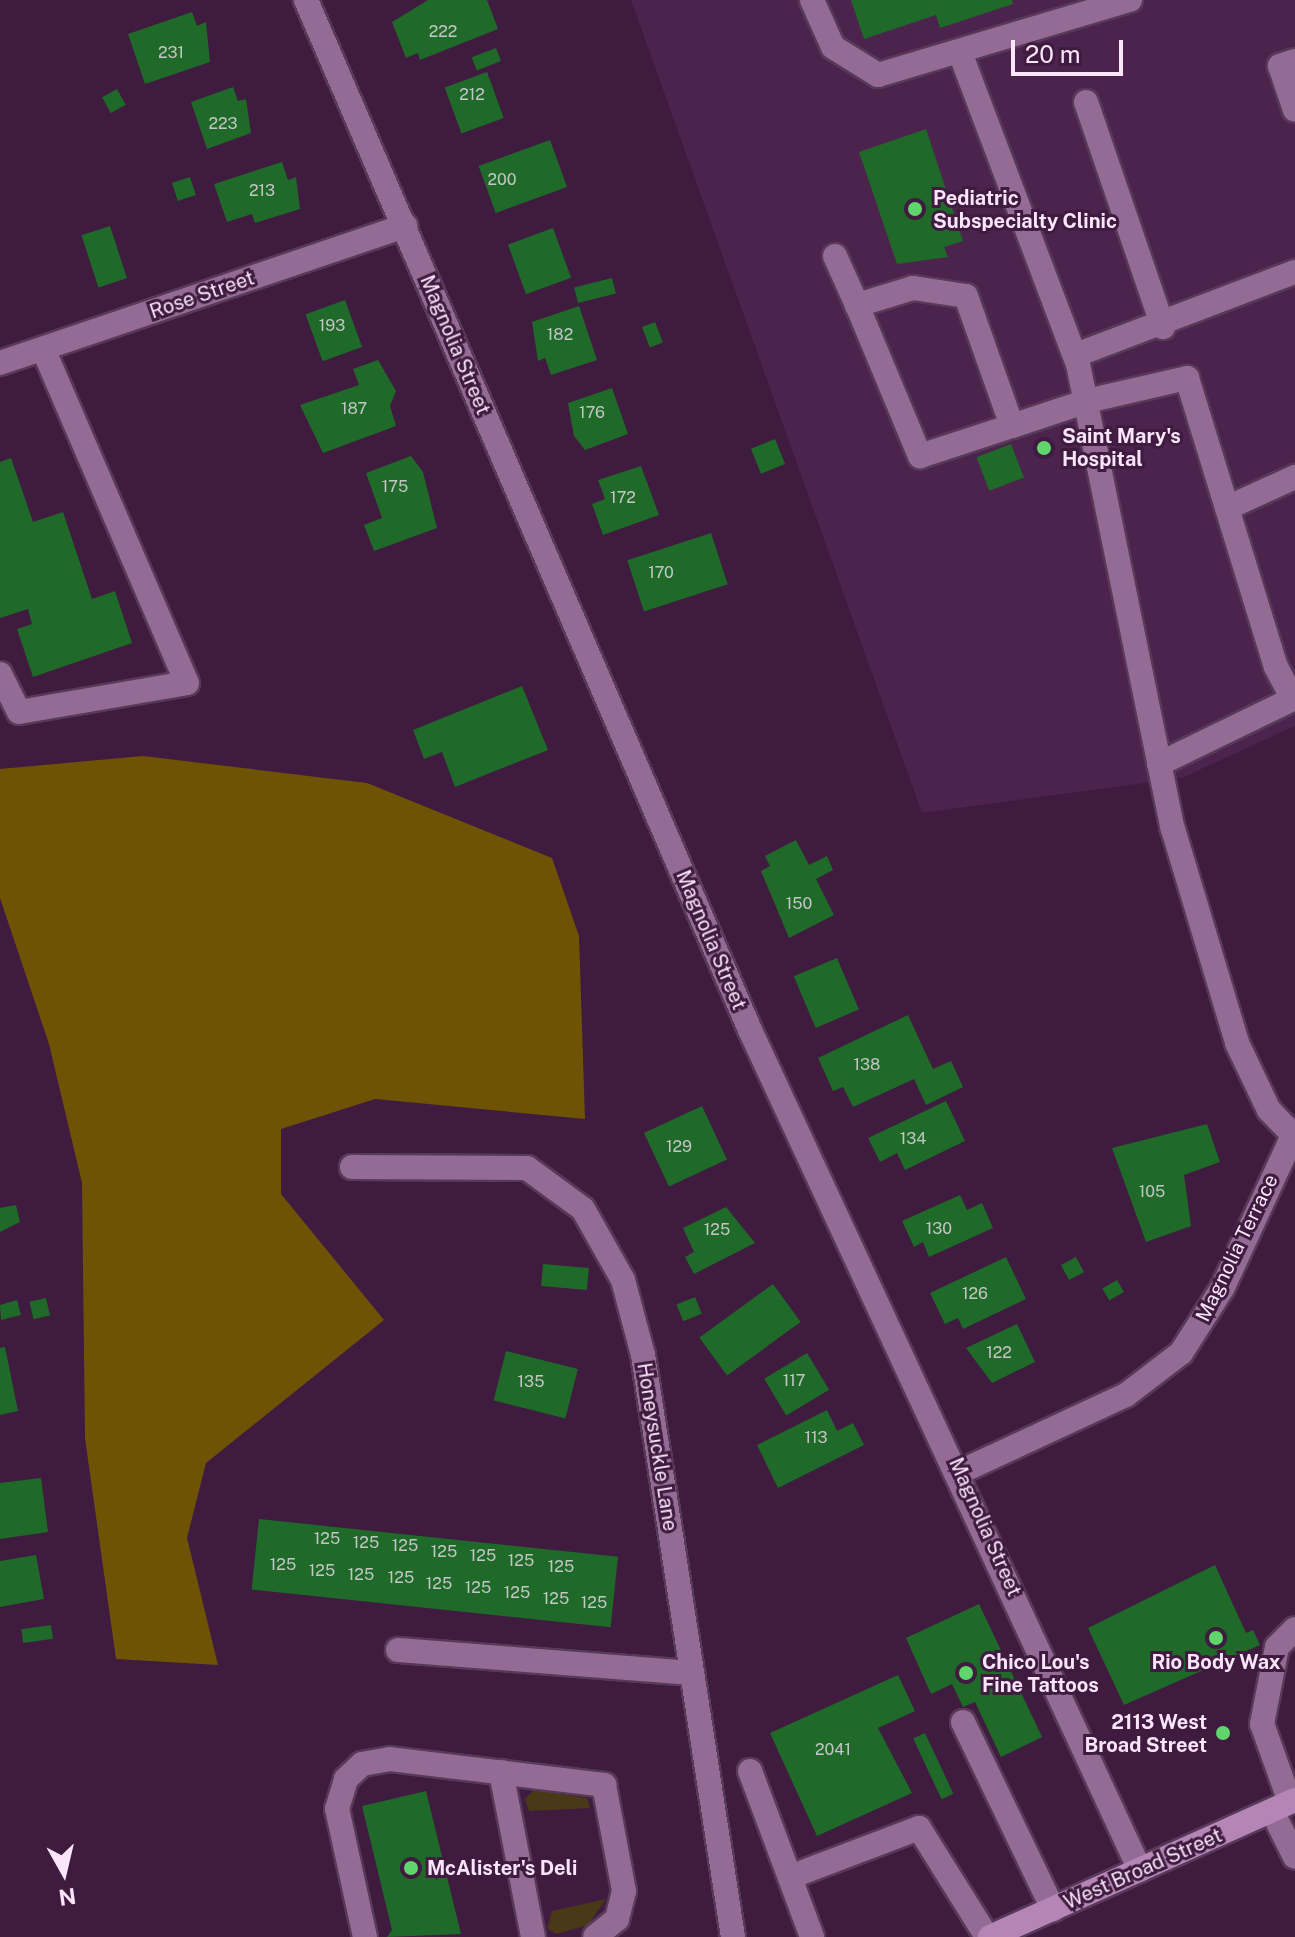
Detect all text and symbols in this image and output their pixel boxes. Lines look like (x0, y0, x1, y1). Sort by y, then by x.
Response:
house number: 222 (429, 22, 457, 42)
scale bar (1015, 24, 1127, 74)
text: 20 m (1025, 40, 1081, 68)
house number: 231 (158, 43, 184, 63)
house number: 212 (459, 85, 485, 105)
house number: 223 (208, 114, 238, 134)
house number: 200 (487, 170, 517, 190)
house number: 213 (249, 181, 275, 201)
place label: Pediatric Subspecialty Clinic (933, 186, 1117, 233)
marker: Pediatric Subspecialty Clinic (904, 198, 926, 220)
street label: Rose Street (146, 266, 258, 324)
street label: Magnolia Street (415, 272, 495, 418)
house number: 193 (319, 316, 345, 336)
house number: 182 (547, 325, 573, 345)
house number: 187 (341, 399, 367, 419)
house number: 176 (579, 403, 605, 423)
place label: Saint Mary's Hospital (1062, 424, 1181, 471)
marker: Saint Mary's Hospital (1033, 437, 1055, 459)
house number: 175 (382, 477, 408, 497)
house number: 172 (610, 488, 636, 508)
house number: 170 (648, 563, 674, 583)
street label: Magnolia Street (671, 867, 751, 1013)
house number: 150 (786, 894, 812, 914)
house number: 138 (854, 1055, 880, 1075)
house number: 134 (900, 1129, 926, 1149)
house number: 129 (666, 1137, 692, 1157)
street label: Magnolia Terrace (1191, 1170, 1283, 1326)
house number: 105 (1139, 1182, 1165, 1202)
house number: 130 (926, 1219, 952, 1239)
house number: 125 (704, 1220, 730, 1240)
house number: 126 (962, 1284, 988, 1304)
house number: 122 (986, 1343, 1012, 1363)
street label: Honeysuckle Lane (632, 1361, 682, 1533)
house number: 117 (783, 1371, 805, 1391)
house number: 135 (518, 1372, 544, 1392)
house number: 113 (804, 1428, 828, 1448)
street label: Magnolia Street (944, 1454, 1026, 1600)
house number: 125 (314, 1529, 340, 1549)
house number: 125 (353, 1533, 379, 1553)
house number: 125 (392, 1536, 418, 1556)
house number: 125 (431, 1542, 457, 1562)
house number: 125 (470, 1546, 496, 1566)
house number: 125 (508, 1551, 534, 1571)
house number: 125 (270, 1555, 296, 1575)
house number: 125 (548, 1557, 574, 1577)
house number: 125 (309, 1561, 335, 1581)
house number: 125 (348, 1565, 374, 1585)
house number: 125 (388, 1568, 414, 1588)
house number: 125 (426, 1574, 452, 1594)
house number: 125 (465, 1578, 491, 1598)
house number: 125 (504, 1583, 530, 1603)
house number: 125 (543, 1589, 569, 1609)
house number: 125 (581, 1593, 607, 1613)
marker: Rio Body Wax (1207, 1629, 1225, 1647)
place label: Chico Lou's Fine Tattoos (982, 1650, 1099, 1697)
place label: Rio Body Wax (1151, 1650, 1281, 1674)
marker: Chico Lou's Fine Tattoos (957, 1664, 975, 1682)
place label: 2113 West Broad Street (1084, 1710, 1207, 1757)
marker: 2113 West Broad Street (1214, 1724, 1232, 1742)
house number: 2041 (815, 1740, 851, 1760)
street label: West Broad Street (1060, 1823, 1226, 1915)
north arrow (24, 1833, 104, 1913)
place label: McAlister's Deli (427, 1856, 578, 1880)
marker: McAlister's Deli (402, 1859, 420, 1877)
text: N (57, 1883, 78, 1911)

